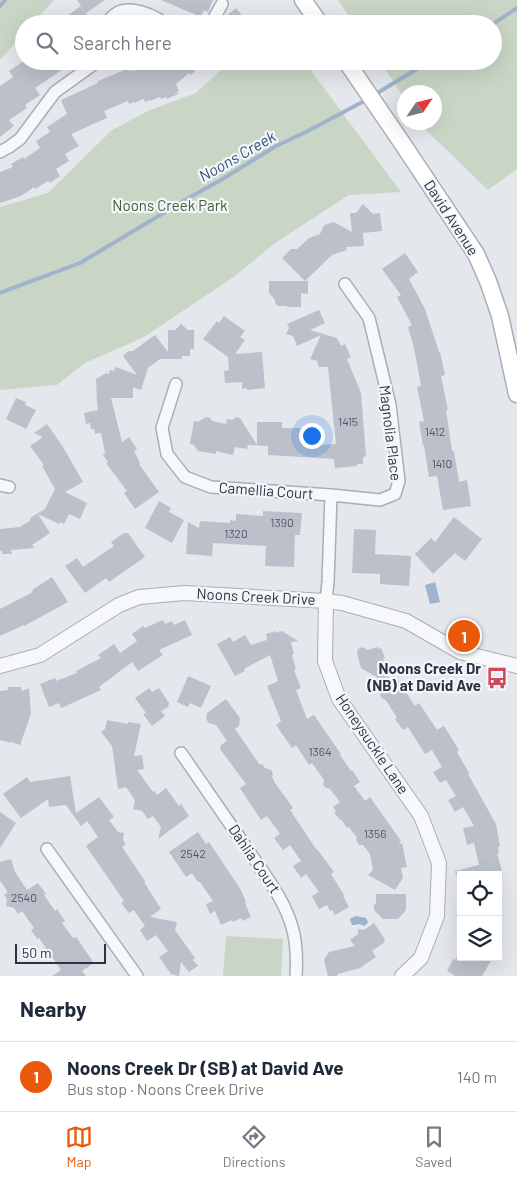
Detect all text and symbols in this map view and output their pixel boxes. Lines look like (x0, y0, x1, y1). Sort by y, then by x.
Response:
search box (15, 15, 502, 70)
icon: search (33, 29, 61, 57)
text: Search here (73, 31, 172, 54)
north arrow (397, 85, 442, 130)
water label: Noons Creek (195, 126, 279, 185)
street label: David Avenue (421, 176, 483, 259)
park label: Noons Creek Park (112, 196, 228, 214)
street label: Magnolia Place (376, 384, 406, 482)
house number: 1415 (338, 414, 358, 428)
your location (299, 423, 325, 449)
house number: 1412 (425, 424, 445, 438)
house number: 1410 (432, 456, 452, 470)
street label: Camellia Court (218, 478, 314, 502)
house number: 1390 (270, 515, 294, 529)
house number: 1320 (224, 526, 248, 540)
street label: Noons Creek Drive (196, 584, 316, 608)
pin: 1 (448, 617, 480, 655)
place label: Noons Creek Dr (NB) at David Ave (366, 659, 481, 694)
bus stop icon: Noons Creek Dr (NB) at David Ave (484, 665, 510, 691)
street label: Honeysuckle Lane (333, 690, 413, 797)
house number: 1364 (308, 744, 332, 758)
street label: Dahlia Court (225, 821, 284, 896)
house number: 1356 (364, 826, 386, 840)
house number: 2542 (180, 846, 206, 860)
map controls (457, 871, 502, 961)
button: locate (457, 871, 502, 916)
house number: 2540 (11, 890, 37, 904)
button: layers (457, 916, 502, 961)
scale bar (15, 941, 106, 964)
text: 50 m (22, 944, 51, 961)
text: Nearby (20, 996, 86, 1021)
text: Noons Creek Dr (SB) at David Ave (67, 1056, 344, 1079)
text: 1 (33, 1067, 39, 1086)
text: 140 m (457, 1067, 497, 1086)
text: Bus stop · Noons Creek Drive (67, 1079, 264, 1098)
tab: Map (65, 1123, 93, 1170)
tab: Directions (223, 1123, 285, 1170)
tab: Saved (415, 1123, 452, 1170)

